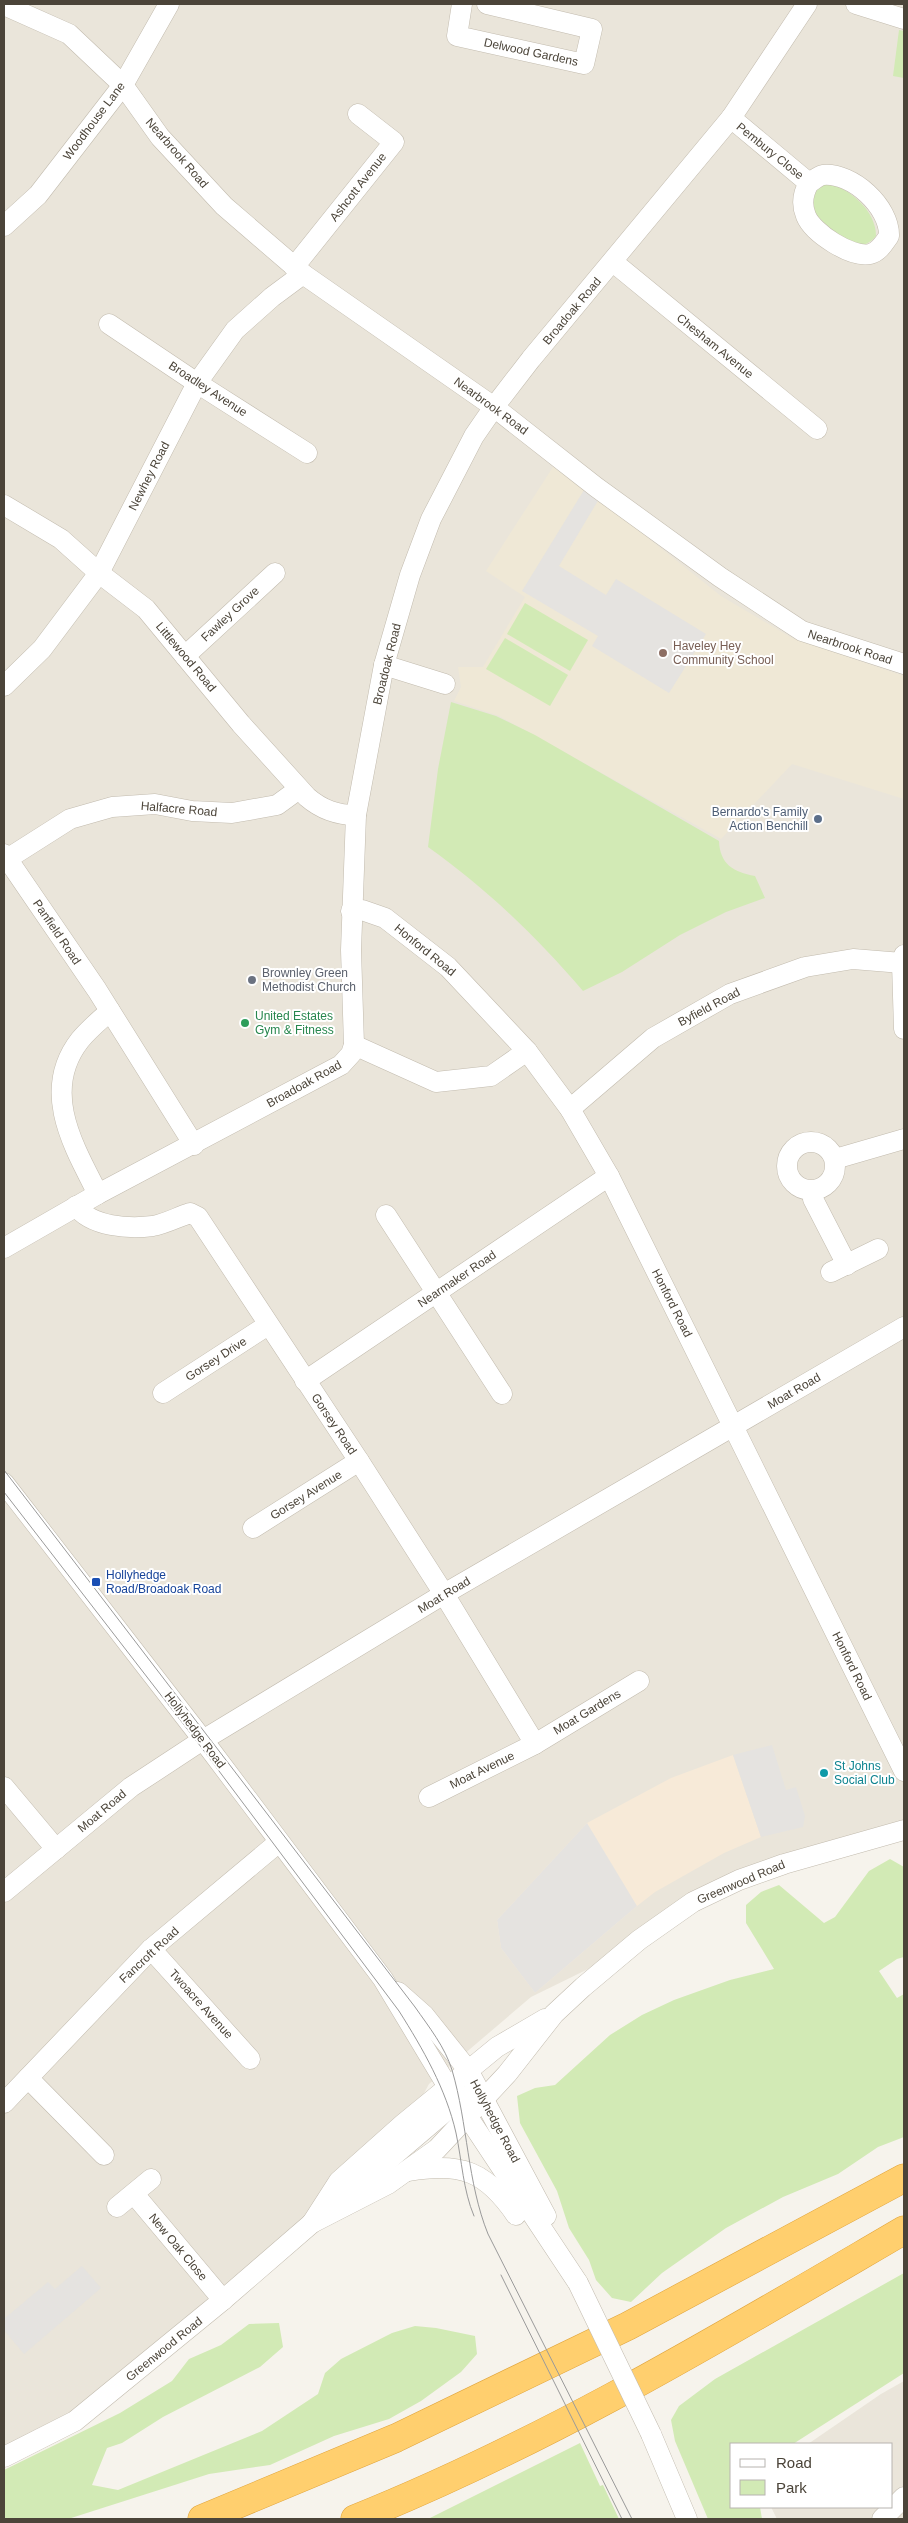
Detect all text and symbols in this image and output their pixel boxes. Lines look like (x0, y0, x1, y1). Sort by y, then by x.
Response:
street label: Delwood Gardens (483, 35, 579, 69)
street label: Woodhouse Lane (60, 79, 128, 163)
street label: Nearbrook Road (143, 115, 211, 191)
street label: Pembury Close (734, 120, 807, 182)
street label: Ashcott Avenue (327, 150, 389, 224)
street label: Broadoak Road (540, 275, 604, 347)
street label: Chesham Avenue (674, 311, 756, 381)
street label: Broadley Avenue (166, 358, 250, 420)
street label: Nearbrook Road (451, 374, 531, 438)
street label: Newhey Road (126, 439, 172, 513)
street label: Fawley Grove (198, 583, 262, 644)
street label: Littlewood Road (153, 620, 219, 694)
street label: Broadoak Road (370, 622, 404, 706)
street label: Nearbrook Road (806, 627, 894, 667)
place label: Haveley Hey Community School (673, 639, 774, 667)
marker: Haveley Hey Community School (657, 647, 669, 659)
street label: Halfacre Road (140, 799, 218, 819)
place label: Bernardo's Family Action Benchill (712, 805, 808, 833)
marker: Bernardo's Family Action Benchill (812, 813, 824, 825)
street label: Panfield Road (30, 897, 84, 967)
street label: Honford Road (392, 921, 458, 979)
place label: Brownley Green Methodist Church (262, 966, 356, 994)
marker: Brownley Green Methodist Church (246, 974, 258, 986)
street label: Byfield Road (676, 985, 742, 1029)
place label: United Estates Gym & Fitness (255, 1009, 334, 1037)
marker: United Estates Gym & Fitness (239, 1017, 251, 1029)
street label: Broadoak Road (264, 1058, 344, 1110)
street label: Nearmaker Road (415, 1248, 499, 1310)
street label: Honford Road (649, 1267, 695, 1339)
street label: Gorsey Drive (183, 1334, 249, 1384)
street label: Moat Road (765, 1370, 823, 1412)
street label: Gorsey Road (308, 1391, 360, 1457)
street label: Gorsey Avenue (268, 1467, 345, 1523)
place label: Hollyhedge Road/Broadoak Road (106, 1568, 221, 1596)
street label: Moat Road (415, 1574, 473, 1616)
marker: Hollyhedge Road/Broadoak Road (90, 1576, 102, 1588)
street label: Honford Road (829, 1629, 875, 1703)
street label: Moat Gardens (551, 1686, 623, 1738)
street label: Hollyhedge Road (162, 1689, 228, 1771)
street label: Moat Avenue (448, 1748, 517, 1792)
place label: St Johns Social Club (834, 1759, 895, 1787)
marker: St Johns Social Club (818, 1767, 830, 1779)
street label: Moat Road (75, 1787, 129, 1835)
street label: Greenwood Road (695, 1857, 787, 1907)
street label: Fancroft Road (116, 1924, 182, 1986)
street label: Twoacre Avenue (166, 1966, 236, 2042)
street label: Hollyhedge Road (467, 2077, 523, 2165)
street label: New Oak Close (146, 2211, 210, 2284)
street label: Greenwood Road (123, 2314, 205, 2384)
legend (730, 2443, 893, 2508)
text: Road (776, 2454, 812, 2471)
text: Park (776, 2479, 807, 2496)

